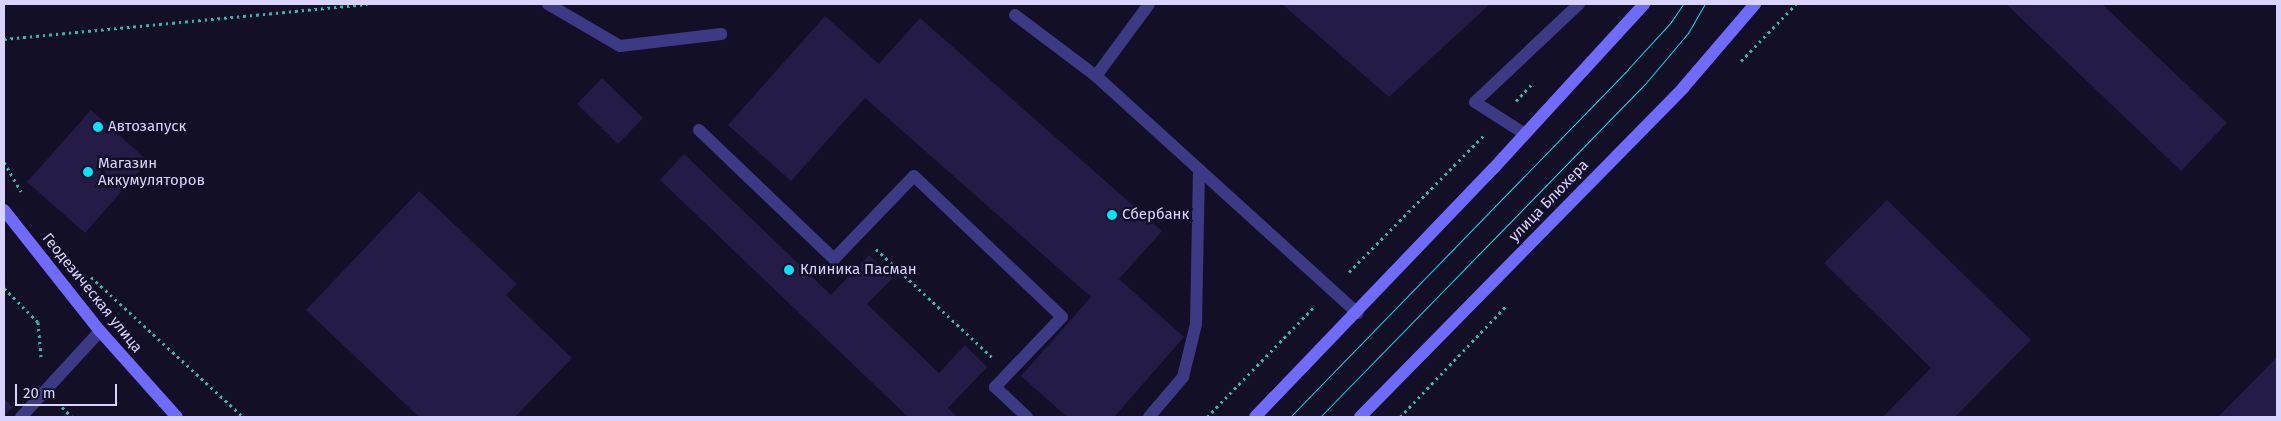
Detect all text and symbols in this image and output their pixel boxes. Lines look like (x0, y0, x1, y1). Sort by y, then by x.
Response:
place label: Автозапуск (108, 118, 186, 136)
marker: Автозапуск (92, 121, 104, 133)
place label: Магазин Аккумуляторов (98, 154, 205, 189)
street label: улица Блюхера (1505, 156, 1593, 246)
marker: Магазин Аккумуляторов (82, 166, 94, 178)
place label: Сбербанк (1122, 206, 1189, 224)
marker: Сбербанк (1106, 209, 1118, 221)
street label: Геодезическая улица (38, 229, 146, 357)
place label: Клиника Пасман (800, 261, 917, 279)
marker: Клиника Пасман (782, 263, 796, 277)
scale bar (18, 374, 120, 406)
text: 20 m (23, 384, 56, 402)

